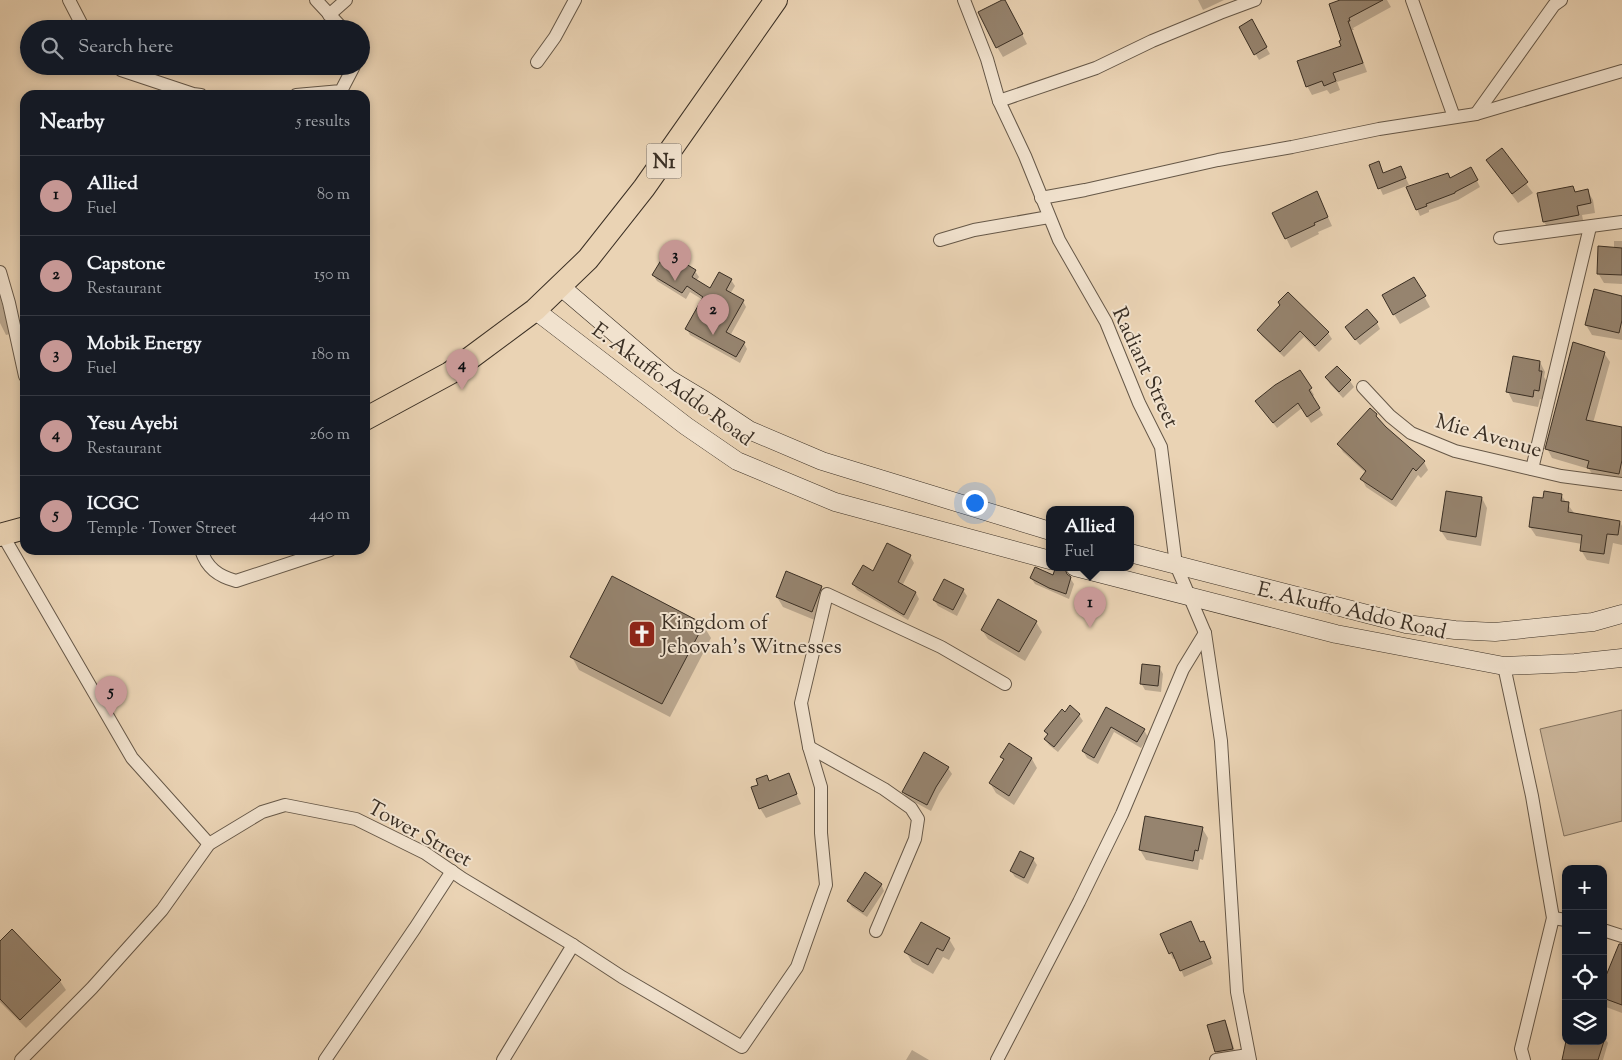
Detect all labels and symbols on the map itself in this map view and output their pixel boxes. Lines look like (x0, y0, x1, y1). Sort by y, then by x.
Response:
road number: N1 (646, 144, 682, 178)
pin: 3 (659, 240, 691, 281)
pin: 2 (697, 294, 729, 335)
street label: Radiant Street (1103, 303, 1185, 433)
street label: E. Akuffo Addo Road (585, 317, 759, 455)
pin: 4 (446, 349, 478, 390)
street label: Mie Avenue (1432, 407, 1545, 466)
your location (962, 490, 988, 516)
street label: E. Akuffo Addo Road (1254, 576, 1449, 648)
pin: 1 (1074, 587, 1106, 628)
place label: Kingdom of Jehovah's Witnesses (660, 609, 842, 663)
church icon: Kingdom of Jehovah's Witnesses (627, 619, 657, 649)
pin: 5 (95, 676, 127, 717)
street label: Tower Street (361, 794, 477, 876)

